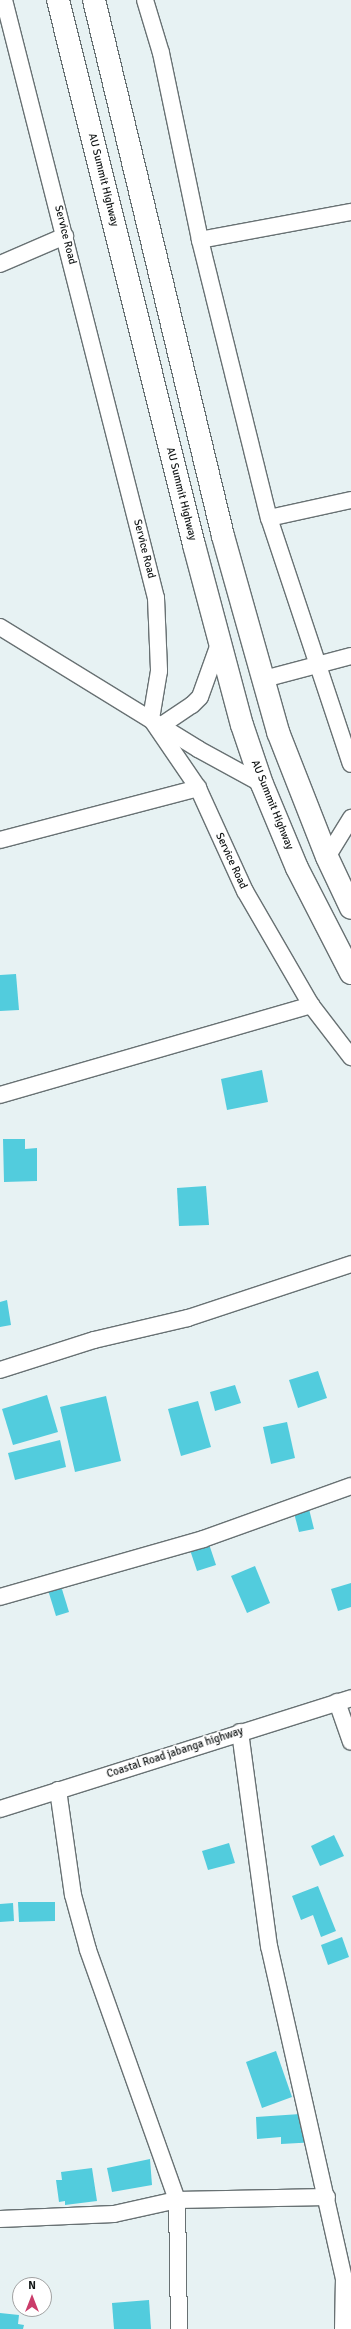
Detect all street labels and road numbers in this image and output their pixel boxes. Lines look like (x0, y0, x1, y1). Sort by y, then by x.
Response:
street label: AU Summit Highway (85, 132, 121, 228)
street label: Service Road (51, 204, 79, 266)
street label: AU Summit Highway (163, 446, 199, 542)
street label: Service Road (130, 518, 158, 580)
street label: AU Summit Highway (248, 758, 296, 852)
street label: Service Road (212, 831, 250, 891)
street label: Coastal Road jabanga highway (105, 1725, 245, 1781)

